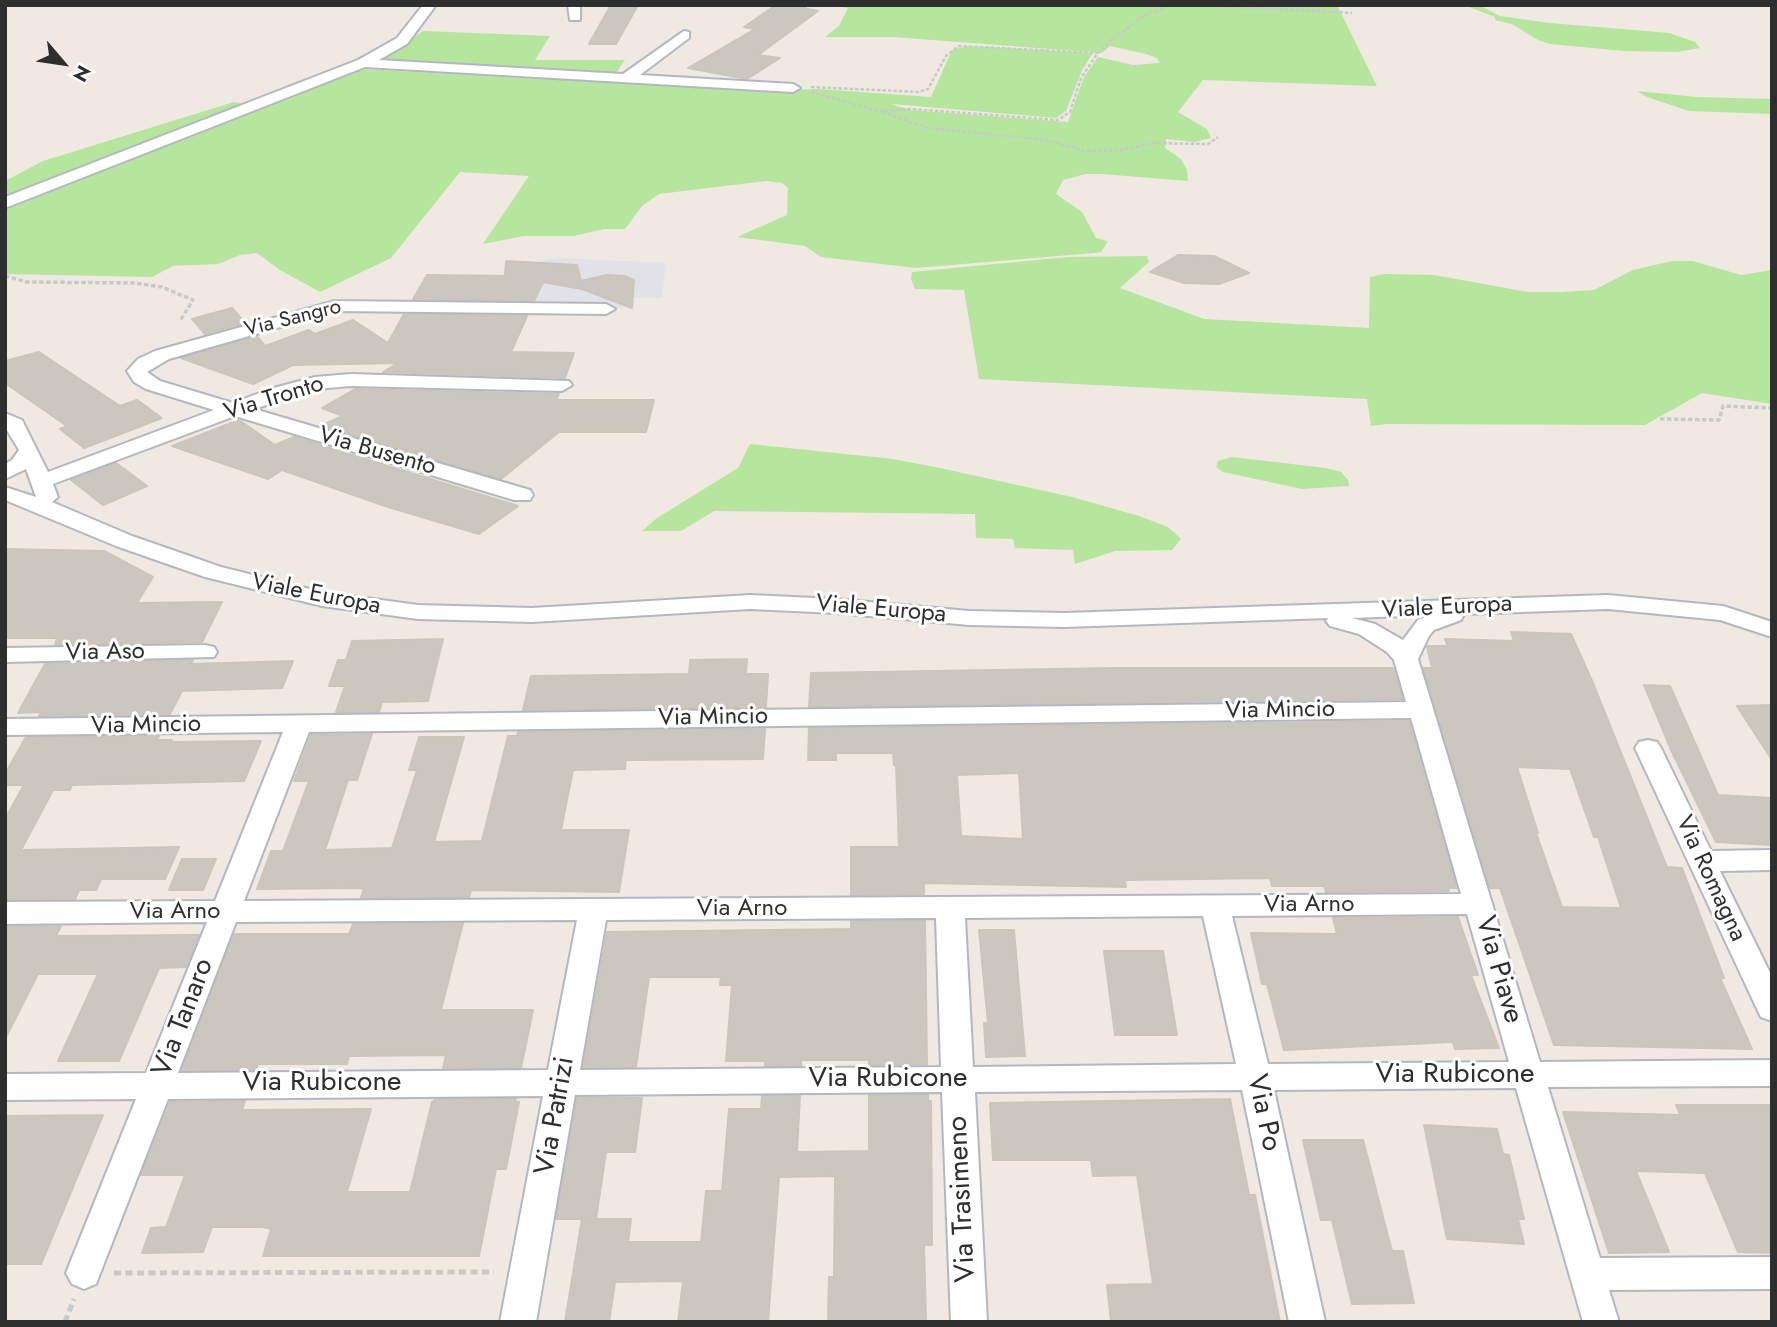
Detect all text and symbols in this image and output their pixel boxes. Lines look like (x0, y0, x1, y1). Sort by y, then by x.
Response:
north arrow (28, 28, 98, 98)
text: N (66, 60, 97, 87)
street label: Via Sangro (242, 295, 344, 343)
street label: Via Tronto (221, 370, 327, 428)
street label: Via Busento (315, 422, 439, 482)
street label: Viale Europa (249, 568, 383, 622)
street label: Viale Europa (815, 590, 947, 630)
street label: Viale Europa (1381, 590, 1513, 626)
street label: Via Aso (65, 638, 145, 668)
street label: Via Mincio (1225, 696, 1335, 726)
street label: Via Mincio (658, 703, 768, 733)
street label: Via Mincio (91, 711, 201, 741)
street label: Via Romagna (1668, 812, 1752, 946)
street label: Via Arno (1264, 891, 1354, 919)
street label: Via Arno (697, 895, 787, 923)
street label: Via Arno (130, 898, 220, 926)
street label: Via Piave (1467, 913, 1529, 1027)
street label: Via Tanaro (146, 954, 222, 1082)
street label: Via Patrizi (529, 1054, 583, 1178)
street label: Via Rubicone (1375, 1058, 1535, 1092)
street label: Via Rubicone (808, 1062, 968, 1096)
street label: Via Rubicone (242, 1066, 402, 1100)
street label: Via Po (1239, 1072, 1287, 1154)
street label: Via Trasimeno (942, 1115, 984, 1283)

